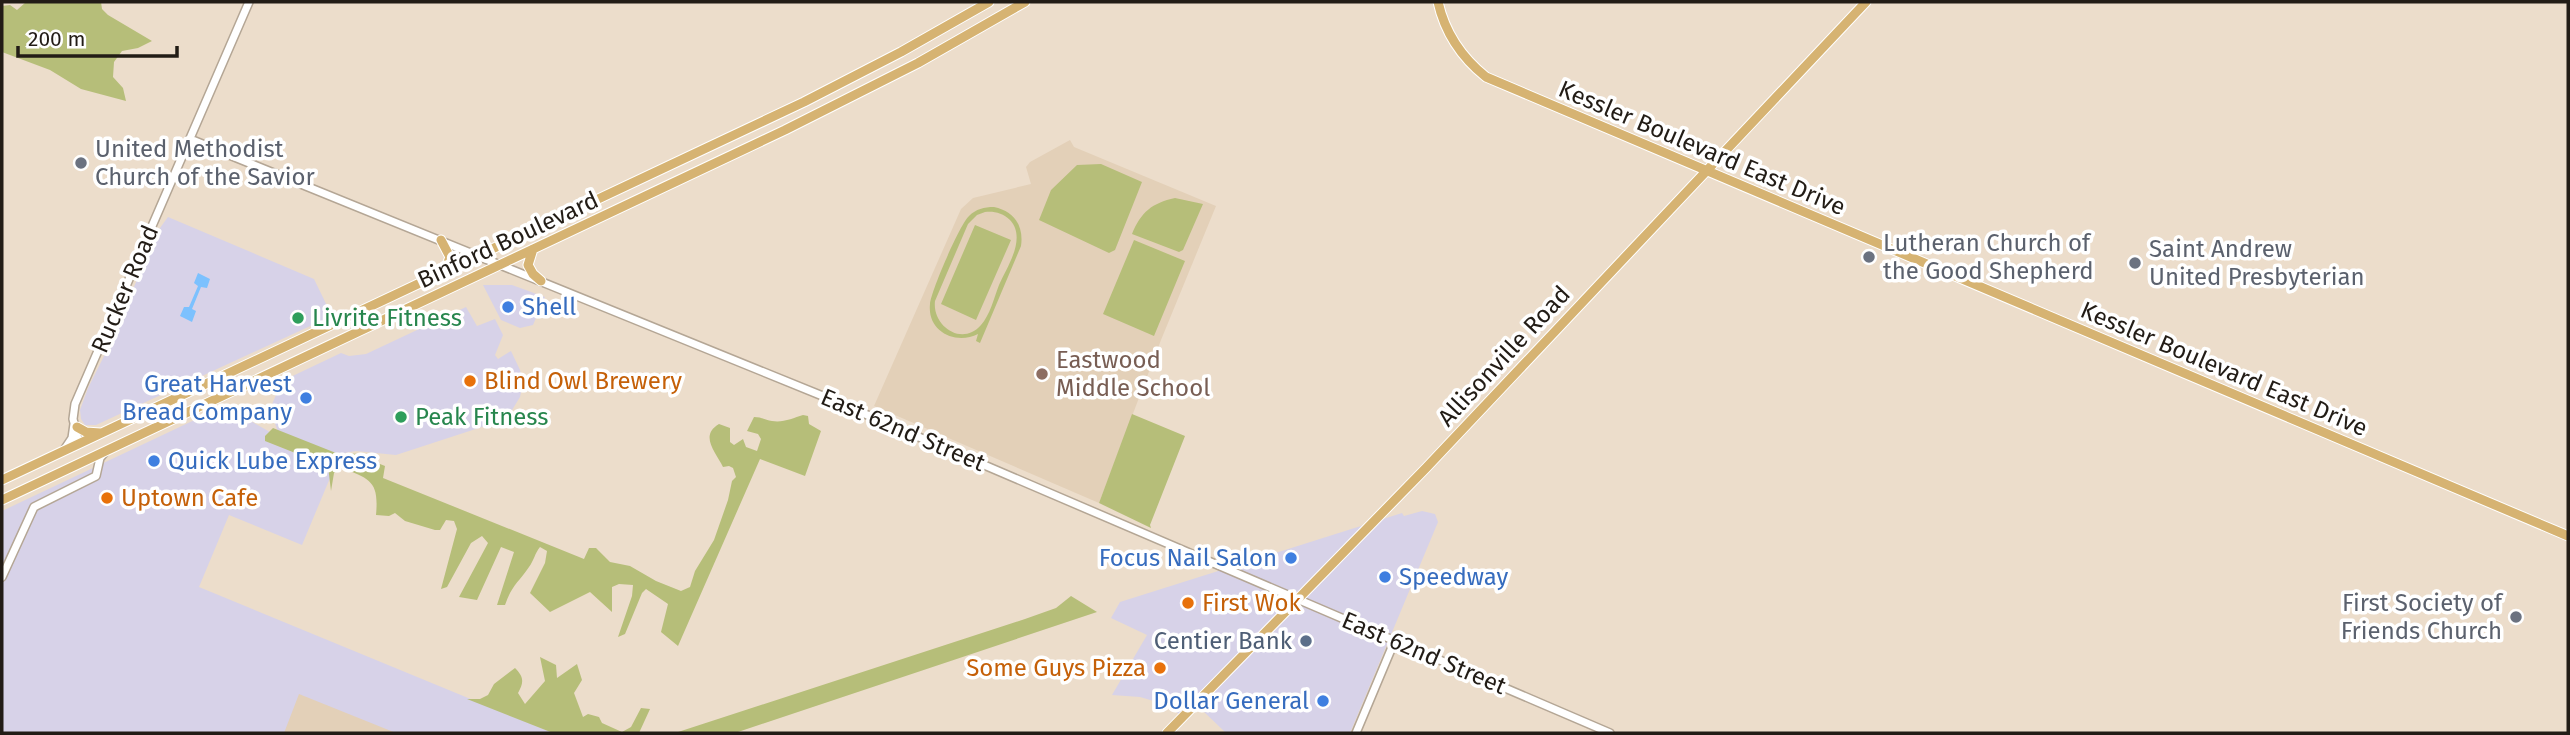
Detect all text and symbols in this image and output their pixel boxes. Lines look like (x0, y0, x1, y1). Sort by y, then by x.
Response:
scale bar (18, 14, 177, 58)
text: 200 m (28, 26, 85, 52)
street label: Kessler Boulevard East Drive (1554, 75, 1850, 221)
place label: United Methodist Church of the Savior (95, 135, 316, 191)
marker: United Methodist Church of the Savior (73, 155, 89, 171)
street label: Binford Boulevard (413, 186, 603, 294)
street label: Rucker Road (86, 221, 164, 357)
place label: Lutheran Church of the Good Shepherd (1883, 229, 2094, 285)
place label: Saint Andrew United Presbyterian (2149, 235, 2365, 291)
marker: Lutheran Church of the Good Shepherd (1861, 249, 1877, 265)
marker: Saint Andrew United Presbyterian (2127, 255, 2143, 271)
street label: Allisonville Road (1432, 280, 1576, 432)
place label: Shell (522, 293, 576, 321)
street label: Kessler Boulevard East Drive (2076, 296, 2372, 442)
marker: Shell (500, 299, 516, 315)
place label: Livrite Fitness (312, 304, 462, 332)
marker: Livrite Fitness (290, 310, 306, 326)
place label: Eastwood Middle School (1056, 346, 1210, 402)
marker: Eastwood Middle School (1034, 366, 1050, 382)
place label: Blind Owl Brewery (484, 367, 682, 395)
place label: Great Harvest Bread Company (122, 370, 292, 426)
marker: Blind Owl Brewery (462, 373, 478, 389)
street label: East 62nd Street (817, 383, 990, 477)
marker: Great Harvest Bread Company (298, 390, 314, 406)
place label: Peak Fitness (415, 403, 548, 431)
marker: Peak Fitness (393, 409, 409, 425)
place label: Quick Lube Express (168, 447, 377, 475)
marker: Quick Lube Express (146, 453, 162, 469)
place label: Uptown Cafe (121, 484, 258, 512)
marker: Uptown Cafe (99, 490, 115, 506)
place label: Focus Nail Salon (1099, 544, 1277, 572)
marker: Focus Nail Salon (1283, 550, 1299, 566)
place label: Speedway (1399, 563, 1508, 591)
marker: Speedway (1377, 569, 1393, 585)
place label: First Wok (1202, 589, 1301, 617)
place label: First Society of Friends Church (2341, 589, 2504, 645)
marker: First Wok (1180, 595, 1196, 611)
street label: East 62nd Street (1338, 606, 1511, 700)
marker: First Society of Friends Church (2508, 609, 2524, 625)
place label: Centier Bank (1154, 627, 1293, 655)
marker: Centier Bank (1298, 633, 1314, 649)
place label: Some Guys Pizza (966, 654, 1146, 682)
marker: Some Guys Pizza (1152, 660, 1168, 676)
place label: Dollar General (1153, 687, 1309, 715)
marker: Dollar General (1315, 693, 1331, 709)

